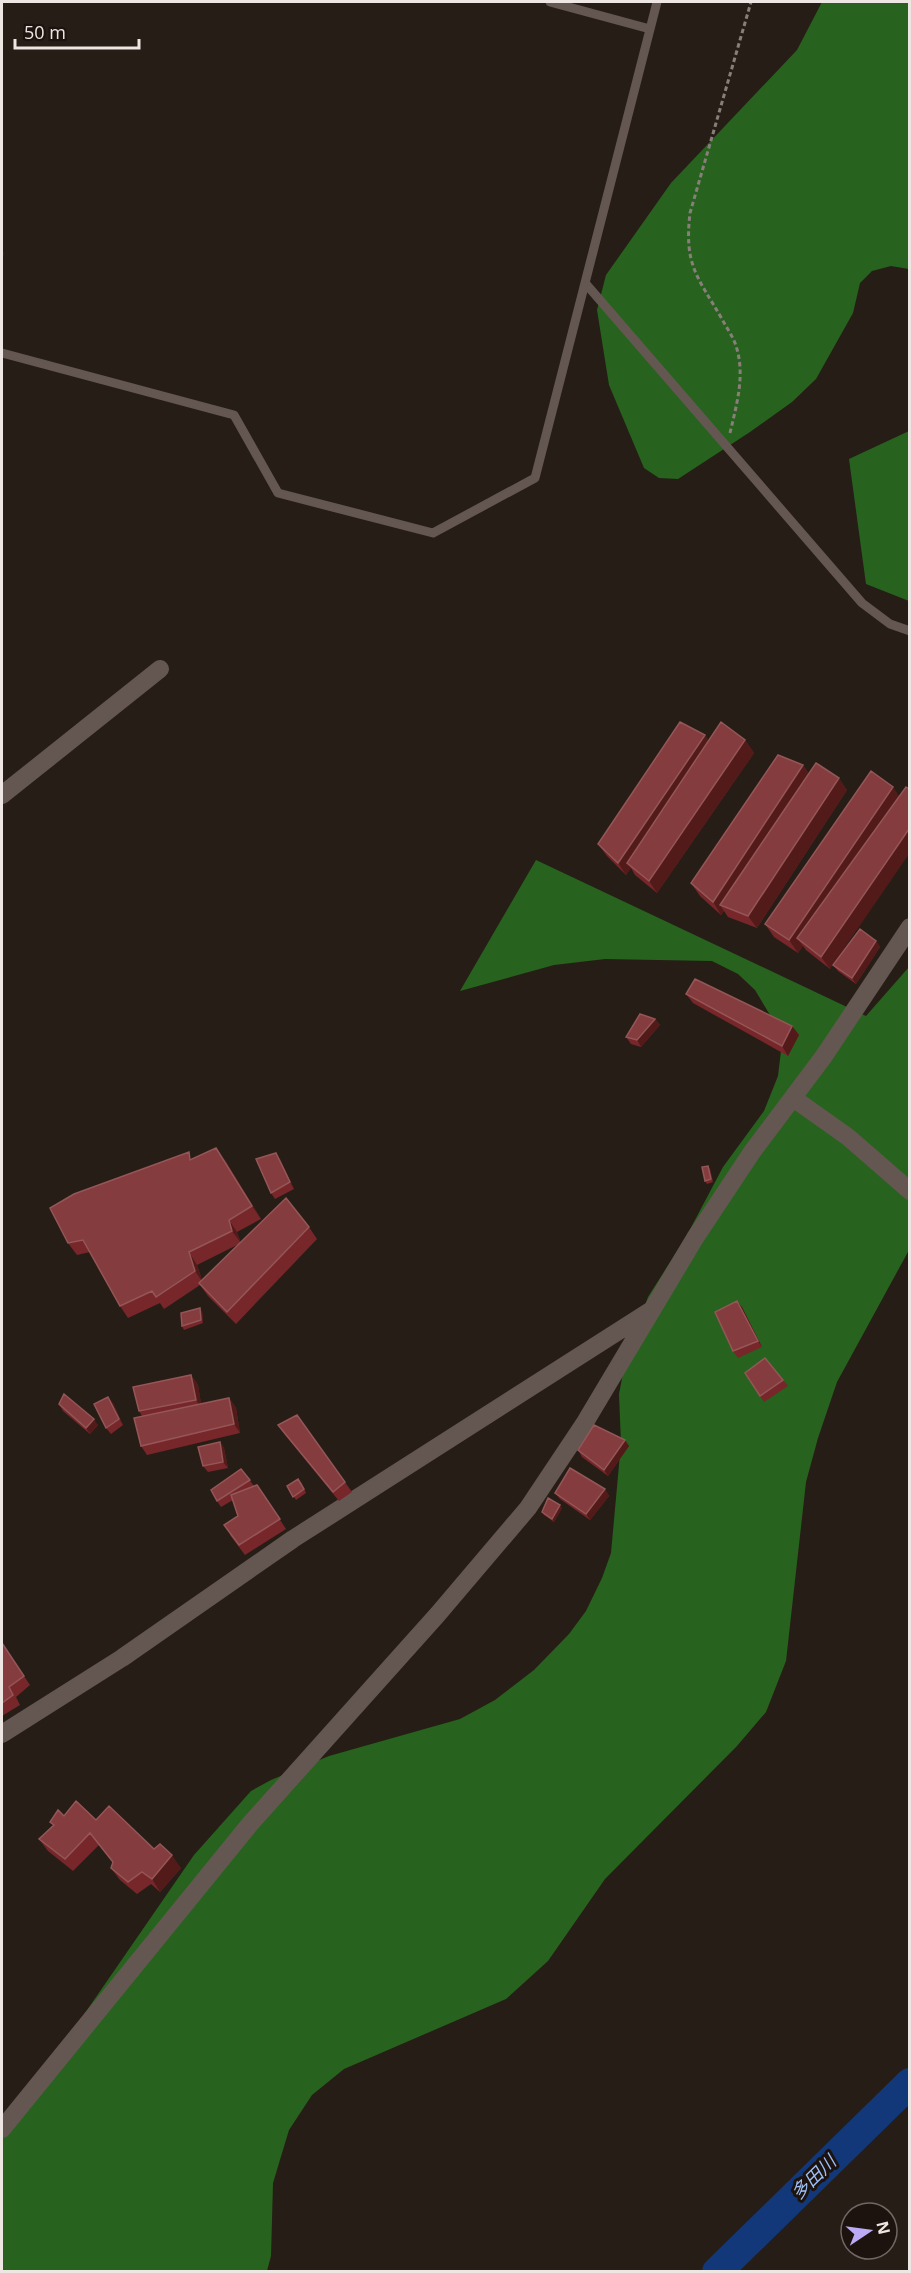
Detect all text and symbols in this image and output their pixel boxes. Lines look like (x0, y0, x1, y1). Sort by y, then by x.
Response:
scale bar (15, 12, 140, 50)
text: 50 m (24, 20, 66, 44)
water label: 多田川 (785, 2148, 842, 2204)
north arrow (839, 2201, 899, 2261)
text: N (871, 2219, 896, 2236)

